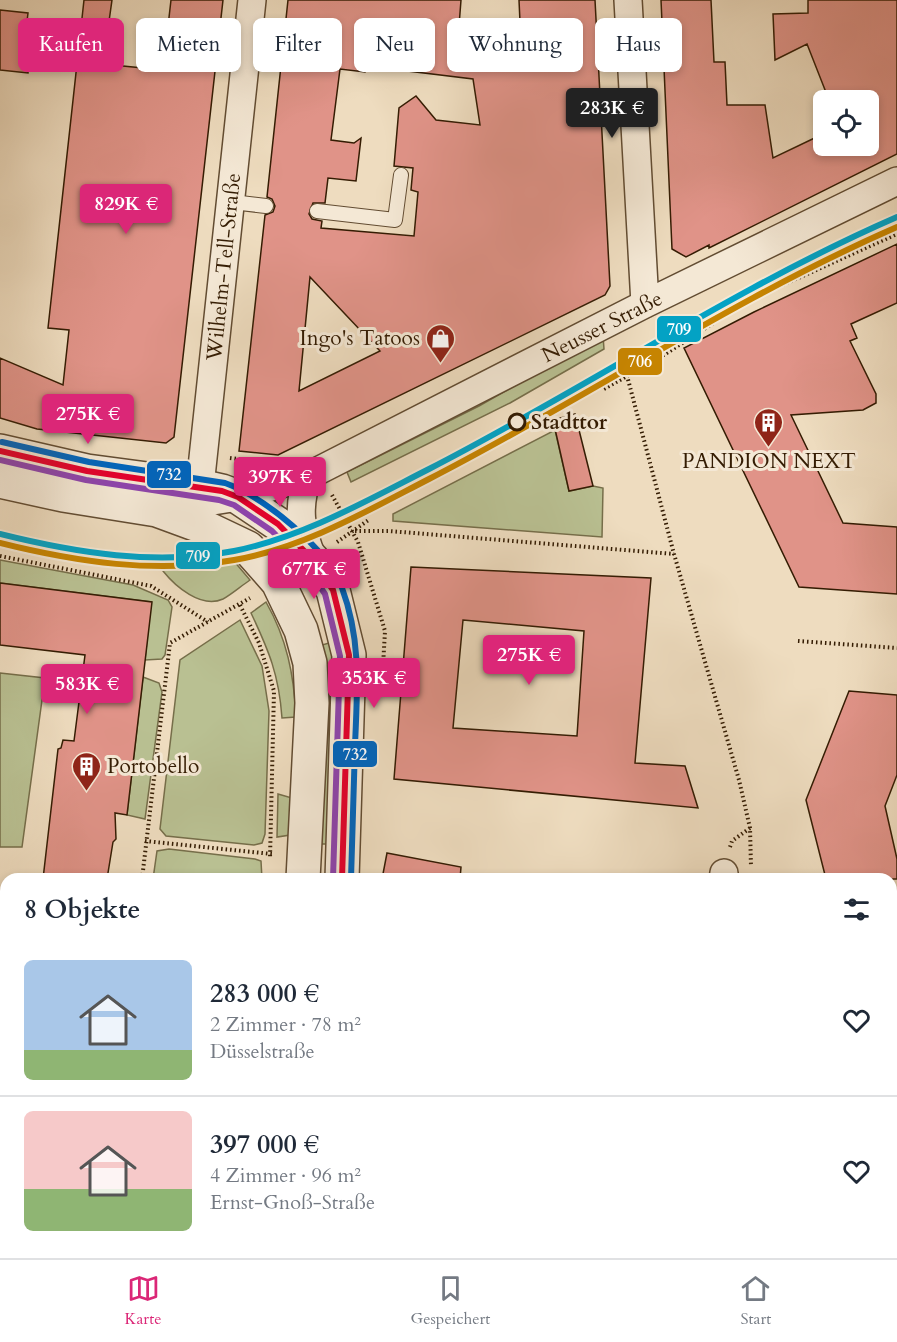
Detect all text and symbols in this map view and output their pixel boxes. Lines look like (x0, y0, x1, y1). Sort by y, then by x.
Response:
chip: Kaufen (18, 18, 124, 72)
chip: Mieten (136, 18, 241, 72)
chip: Filter (253, 18, 342, 72)
chip: Neu (354, 18, 435, 72)
chip: Wohnung (447, 18, 583, 72)
chip: Haus (595, 18, 682, 72)
pin: 283K € (563, 88, 661, 139)
map controls (813, 90, 879, 156)
button: locate (813, 90, 879, 156)
text: 283K € (580, 94, 644, 121)
street label: Wilhelm-Tell-Straße (200, 172, 248, 363)
pin: 829K € (77, 184, 175, 235)
text: 829K € (94, 190, 158, 217)
street label: Neusser Straße (537, 284, 667, 370)
line badge: 709 (656, 315, 702, 343)
text: 709 (667, 319, 691, 341)
shop icon: Ingo's Tatoos (425, 322, 457, 364)
place label: Ingo's Tatoos (300, 324, 420, 353)
line badge: 706 (617, 347, 663, 376)
text: 706 (628, 351, 652, 373)
pin: 275K € (39, 394, 137, 445)
text: 275K € (56, 400, 120, 427)
building icon: PANDION NEXT (753, 406, 785, 448)
place label: Stadttor (531, 408, 608, 437)
marker: Stadttor (508, 413, 526, 431)
place label: PANDION NEXT (682, 447, 856, 476)
pin: 397K € (231, 457, 329, 508)
line badge: 732 (146, 460, 192, 489)
text: 397K € (248, 463, 312, 490)
text: 732 (157, 464, 181, 486)
line badge: 709 (175, 541, 221, 570)
text: 709 (186, 546, 210, 568)
pin: 677K € (265, 549, 363, 600)
text: 677K € (282, 555, 346, 582)
pin: 275K € (480, 635, 578, 686)
text: 275K € (497, 641, 561, 668)
pin: 353K € (325, 658, 423, 709)
pin: 583K € (38, 664, 136, 715)
text: 353K € (342, 664, 406, 691)
text: 583K € (55, 670, 119, 697)
line badge: 732 (332, 740, 378, 768)
text: 732 (343, 744, 367, 766)
building icon: Portobello (70, 750, 102, 792)
place label: Portobello (107, 752, 199, 781)
text: 8 Objekte (24, 892, 140, 927)
icon: filters (840, 893, 873, 926)
text: 283 000 € (210, 976, 319, 1011)
icon: home (72, 984, 144, 1056)
icon: heart (840, 1004, 873, 1037)
text: 2 Zimmer · 78 m² (210, 1011, 361, 1038)
text: Düsselstraße (210, 1038, 315, 1065)
text: 397 000 € (210, 1127, 319, 1162)
icon: home (72, 1135, 144, 1207)
icon: heart (840, 1155, 873, 1188)
text: 4 Zimmer · 96 m² (210, 1162, 361, 1189)
text: Ernst-Gnoß-Straße (210, 1189, 375, 1216)
tab: Karte (125, 1272, 162, 1330)
tab: Gespeichert (411, 1272, 490, 1330)
tab: Start (739, 1272, 772, 1330)

